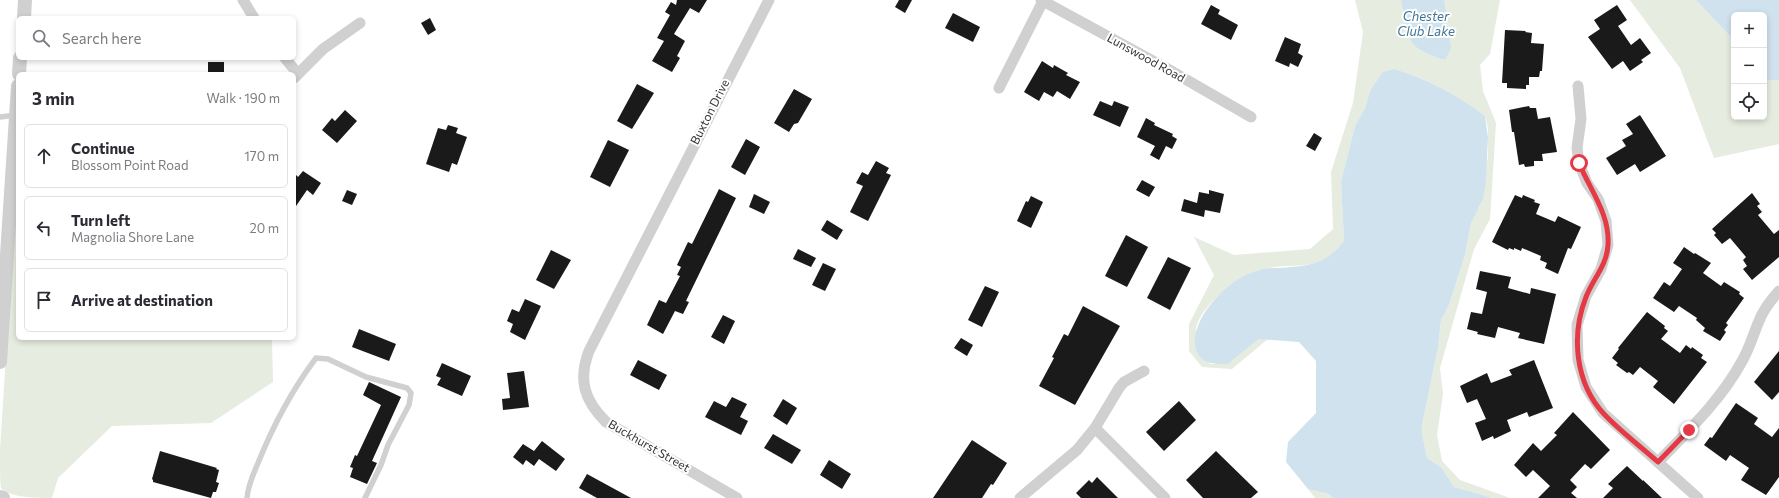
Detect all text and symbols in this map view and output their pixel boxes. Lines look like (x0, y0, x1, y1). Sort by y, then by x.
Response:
water label: Chester Club Lake (1397, 8, 1455, 39)
map controls (1731, 12, 1767, 120)
button: + (1731, 12, 1767, 48)
search box (16, 16, 296, 60)
icon: search (30, 27, 52, 49)
text: Search here (62, 29, 141, 47)
street label: Lunswood Road (1105, 30, 1188, 84)
button: − (1731, 48, 1767, 84)
street label: Buxton Drive (687, 77, 731, 146)
button: locate (1731, 84, 1767, 120)
text: 3 min (32, 88, 75, 109)
text: Walk · 190 m (206, 90, 280, 106)
text: Continue (71, 139, 135, 157)
icon: ahead (33, 145, 55, 167)
text: 170 m (244, 148, 279, 164)
route start (1570, 154, 1588, 172)
text: Blossom Point Road (71, 157, 188, 173)
text: Turn left (71, 211, 130, 229)
icon: left (33, 217, 55, 239)
text: 20 m (250, 220, 279, 236)
text: Magnolia Shore Lane (71, 229, 194, 245)
icon: arrive (33, 289, 55, 311)
text: Arrive at destination (71, 291, 213, 309)
street label: Buckhurst Street (606, 416, 693, 474)
route end (1680, 421, 1698, 439)

